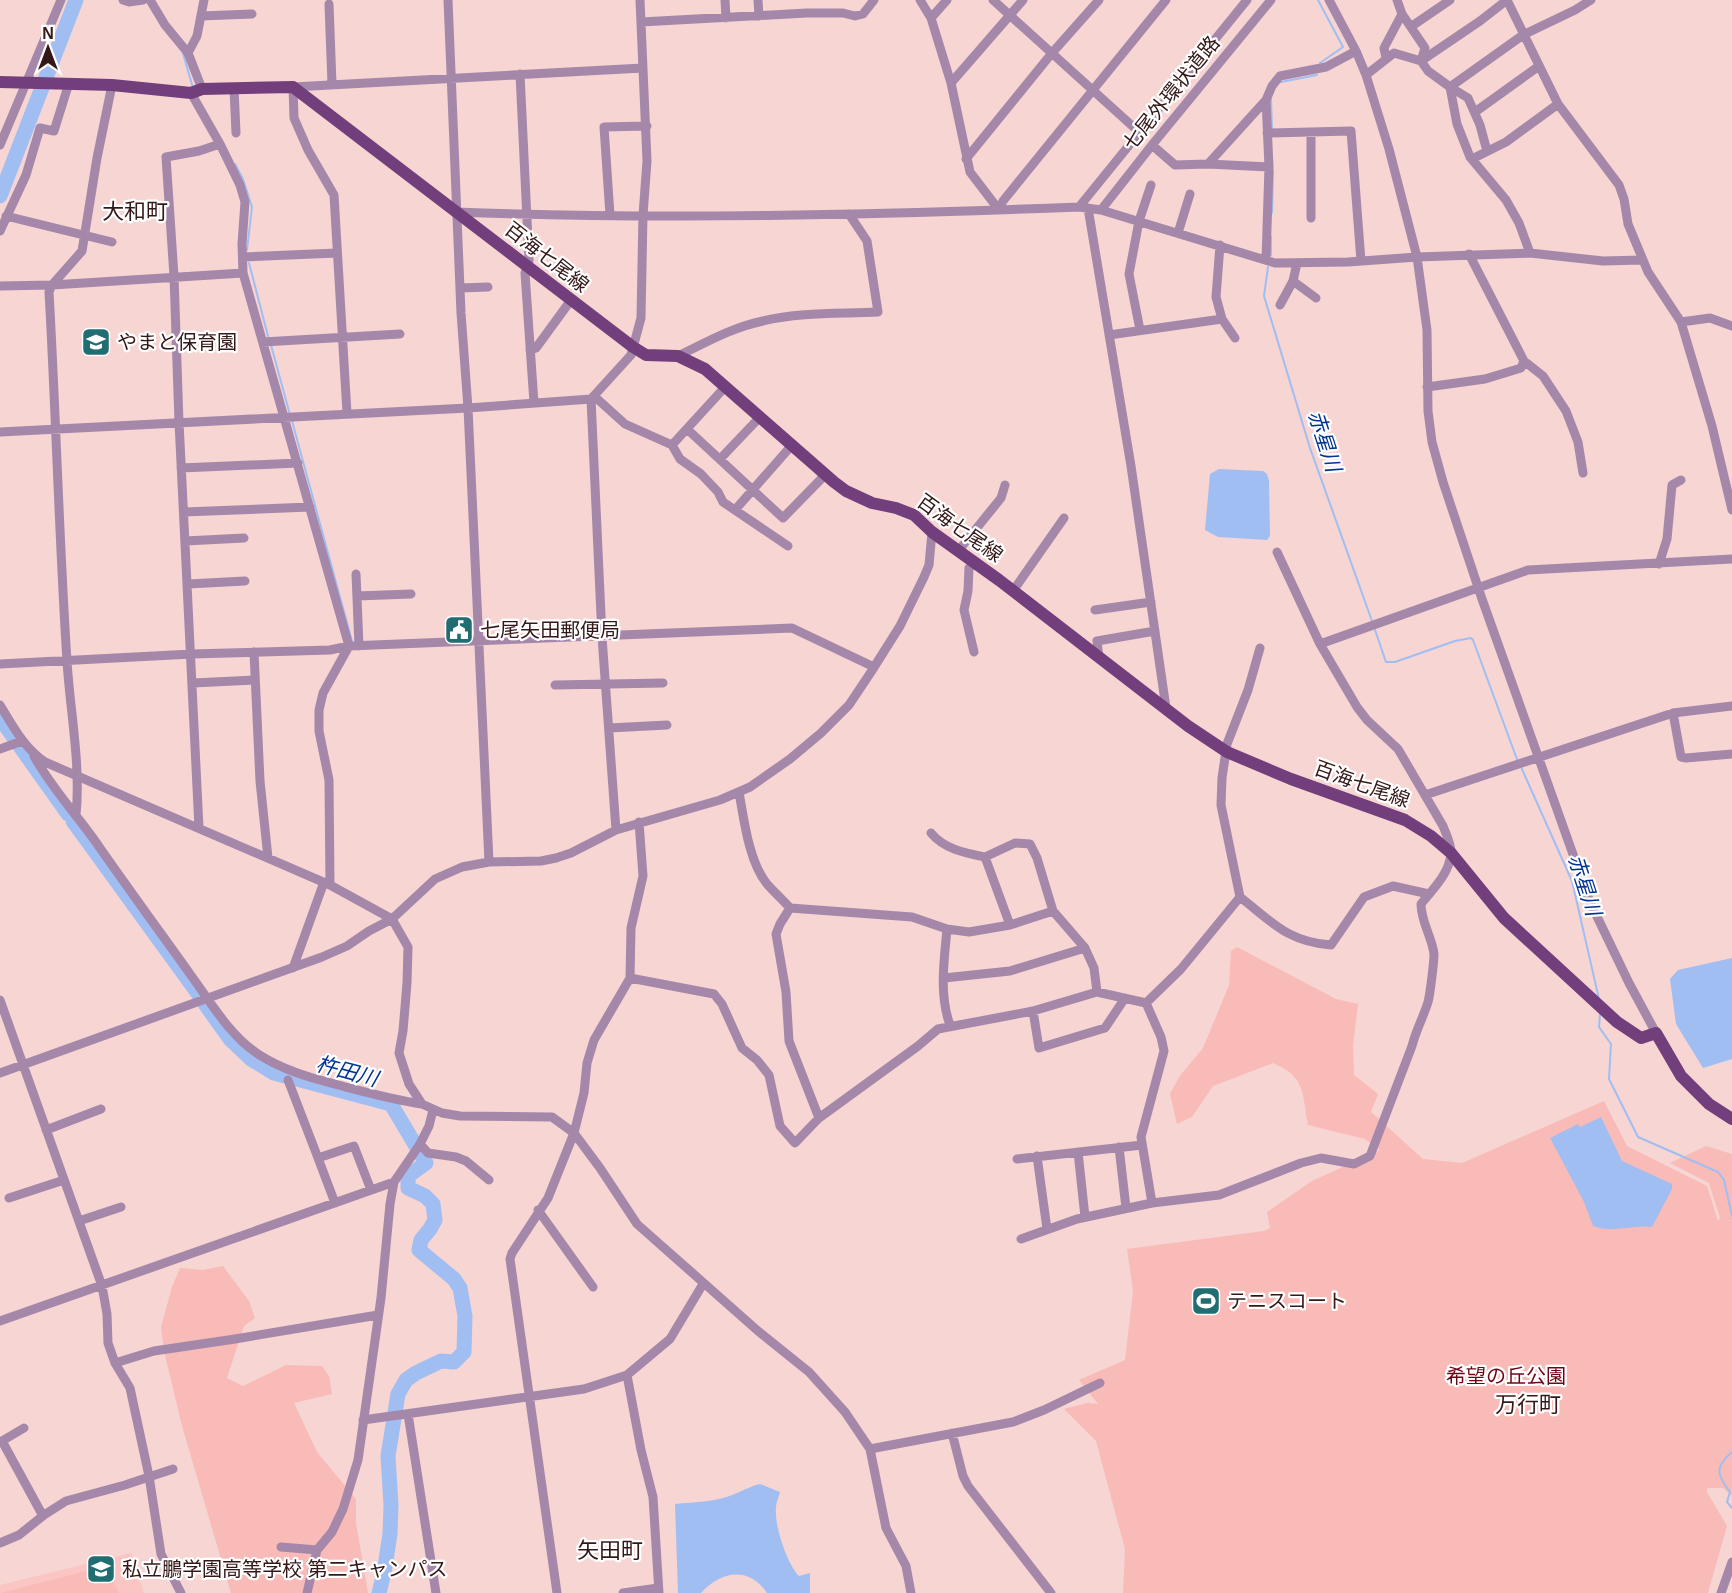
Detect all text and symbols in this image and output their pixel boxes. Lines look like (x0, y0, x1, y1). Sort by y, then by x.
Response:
north arrow (18, 18, 78, 78)
text: N (42, 25, 54, 42)
street label: 七尾外環状道路 (1118, 32, 1224, 154)
district label: 大和町 (102, 199, 168, 224)
street label: 百海七尾線 (501, 218, 593, 296)
school or university icon: やまと保育園 (80, 326, 112, 358)
place label: やまと保育園 (117, 331, 237, 353)
water label: 赤星川 (1304, 407, 1346, 476)
street label: 百海七尾線 (913, 490, 1007, 566)
public building icon: 七尾矢田郵便局 (443, 614, 475, 646)
place label: 七尾矢田郵便局 (480, 619, 620, 641)
street label: 百海七尾線 (1311, 757, 1413, 811)
water label: 赤星川 (1564, 851, 1606, 920)
water label: 杵田川 (314, 1052, 382, 1091)
sports icon: テニスコート (1190, 1285, 1222, 1317)
place label: テニスコート (1227, 1290, 1347, 1312)
park label: 希望の丘公園 (1446, 1365, 1566, 1387)
district label: 万行町 (1495, 1392, 1561, 1417)
district label: 矢田町 (577, 1538, 643, 1563)
school or university icon: 私立鵬学園高等学校 第二キャンパス (85, 1553, 117, 1585)
place label: 私立鵬学園高等学校 第二キャンパス (122, 1558, 448, 1580)

